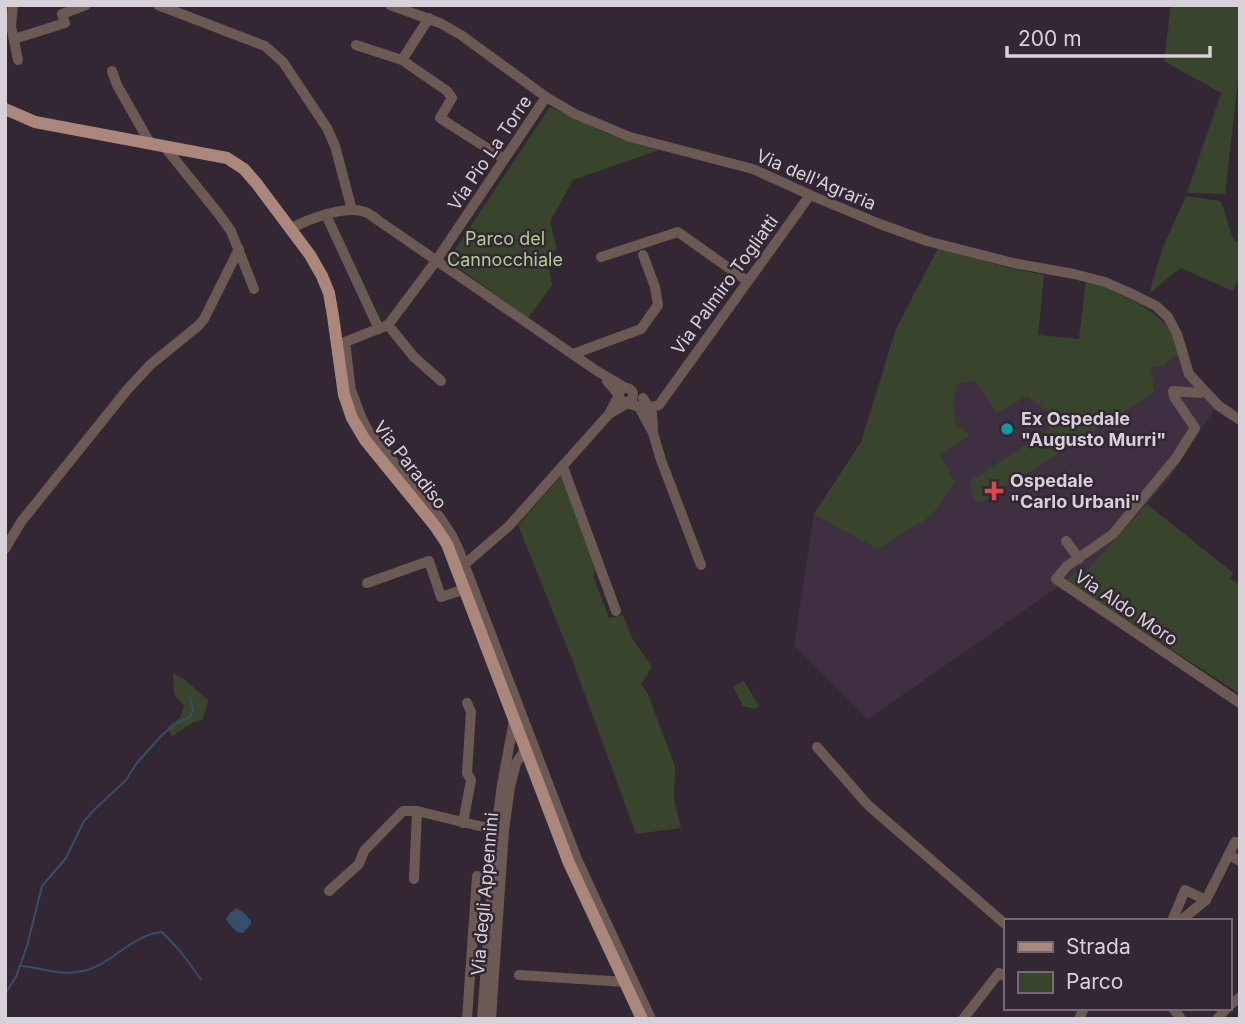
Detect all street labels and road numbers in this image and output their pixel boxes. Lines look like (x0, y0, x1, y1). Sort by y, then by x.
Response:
street label: Via Pio La Torre (443, 91, 536, 214)
street label: Via dell'Agraria (753, 145, 879, 214)
street label: Via Palmiro Togliatti (667, 211, 782, 358)
street label: Via Paradiso (369, 416, 451, 513)
street label: Via Aldo Moro (1071, 565, 1182, 650)
street label: Via degli Appennini (467, 811, 502, 976)

